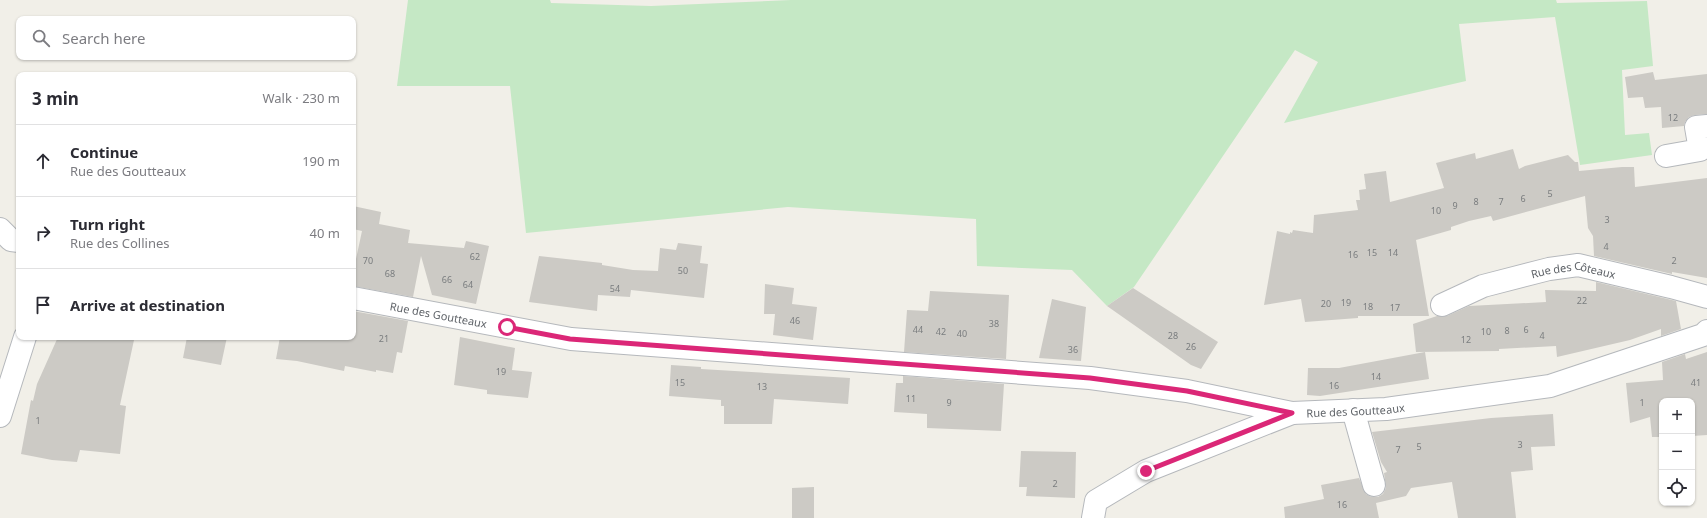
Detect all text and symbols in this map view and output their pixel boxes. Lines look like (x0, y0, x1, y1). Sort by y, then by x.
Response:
search box (16, 16, 356, 60)
icon: search (30, 27, 52, 49)
text: Search here (62, 28, 145, 48)
text: 3 min (32, 87, 79, 110)
text: Walk · 230 m (262, 89, 340, 107)
house number: 12 (1668, 111, 1678, 124)
text: Continue (70, 142, 138, 162)
icon: ahead (32, 150, 54, 172)
text: 190 m (302, 152, 340, 170)
text: Rue des Goutteaux (70, 162, 186, 180)
house number: 5 (1547, 187, 1553, 200)
house number: 6 (1520, 192, 1526, 205)
house number: 8 (1473, 195, 1479, 208)
house number: 7 (1498, 195, 1504, 208)
house number: 9 (1452, 199, 1458, 212)
house number: 10 (1431, 204, 1441, 217)
house number: 3 (1604, 213, 1610, 226)
text: Turn right (70, 214, 145, 234)
icon: right (32, 222, 54, 244)
text: 40 m (310, 224, 340, 242)
text: Rue des Collines (70, 234, 170, 252)
house number: 4 (1603, 240, 1609, 253)
house number: 15 (1367, 246, 1377, 259)
house number: 14 (1388, 246, 1398, 259)
house number: 16 (1348, 248, 1358, 261)
house number: 62 (470, 250, 480, 263)
house number: 70 (363, 254, 373, 267)
house number: 2 (1671, 254, 1677, 267)
street label: Rue des Côteaux (1529, 257, 1617, 281)
house number: 50 (678, 264, 688, 277)
house number: 68 (385, 267, 395, 280)
house number: 66 (442, 273, 452, 286)
house number: 64 (463, 278, 473, 291)
house number: 54 (610, 282, 620, 295)
icon: arrive (32, 294, 54, 316)
house number: 22 (1577, 294, 1587, 307)
text: Arrive at destination (70, 295, 225, 315)
house number: 19 (1341, 296, 1351, 309)
house number: 20 (1321, 297, 1331, 310)
street label: Rue des Goutteaux (389, 298, 488, 331)
house number: 18 (1363, 300, 1373, 313)
house number: 17 (1390, 301, 1400, 314)
house number: 46 (790, 314, 800, 327)
house number: 38 (989, 317, 999, 330)
route start (498, 318, 516, 336)
house number: 44 (913, 323, 923, 336)
house number: 6 (1523, 323, 1529, 336)
house number: 8 (1504, 324, 1510, 337)
house number: 42 (936, 325, 946, 338)
house number: 10 (1481, 325, 1491, 338)
house number: 40 (957, 327, 967, 340)
house number: 28 (1168, 329, 1178, 342)
house number: 4 (1539, 329, 1545, 342)
house number: 21 (379, 332, 389, 345)
house number: 12 (1461, 333, 1471, 346)
house number: 26 (1186, 340, 1196, 353)
house number: 36 (1068, 343, 1078, 356)
house number: 19 (496, 365, 506, 378)
house number: 14 (1371, 370, 1381, 383)
house number: 15 (675, 376, 685, 389)
house number: 41 (1691, 376, 1701, 389)
house number: 16 (1329, 379, 1339, 392)
house number: 13 (757, 380, 767, 393)
house number: 11 (906, 392, 916, 405)
house number: 9 (946, 396, 952, 409)
house number: 1 (1639, 396, 1645, 409)
map controls (1659, 398, 1695, 506)
button: + (1659, 398, 1695, 434)
street label: Rue des Goutteaux (1306, 399, 1406, 420)
house number: 1 (35, 414, 41, 427)
button: − (1659, 434, 1695, 470)
house number: 3 (1517, 438, 1523, 451)
house number: 5 (1416, 440, 1422, 453)
house number: 7 (1395, 443, 1401, 456)
route end (1137, 462, 1155, 480)
button: locate (1659, 470, 1695, 506)
house number: 2 (1052, 477, 1058, 490)
house number: 16 (1337, 498, 1347, 511)

